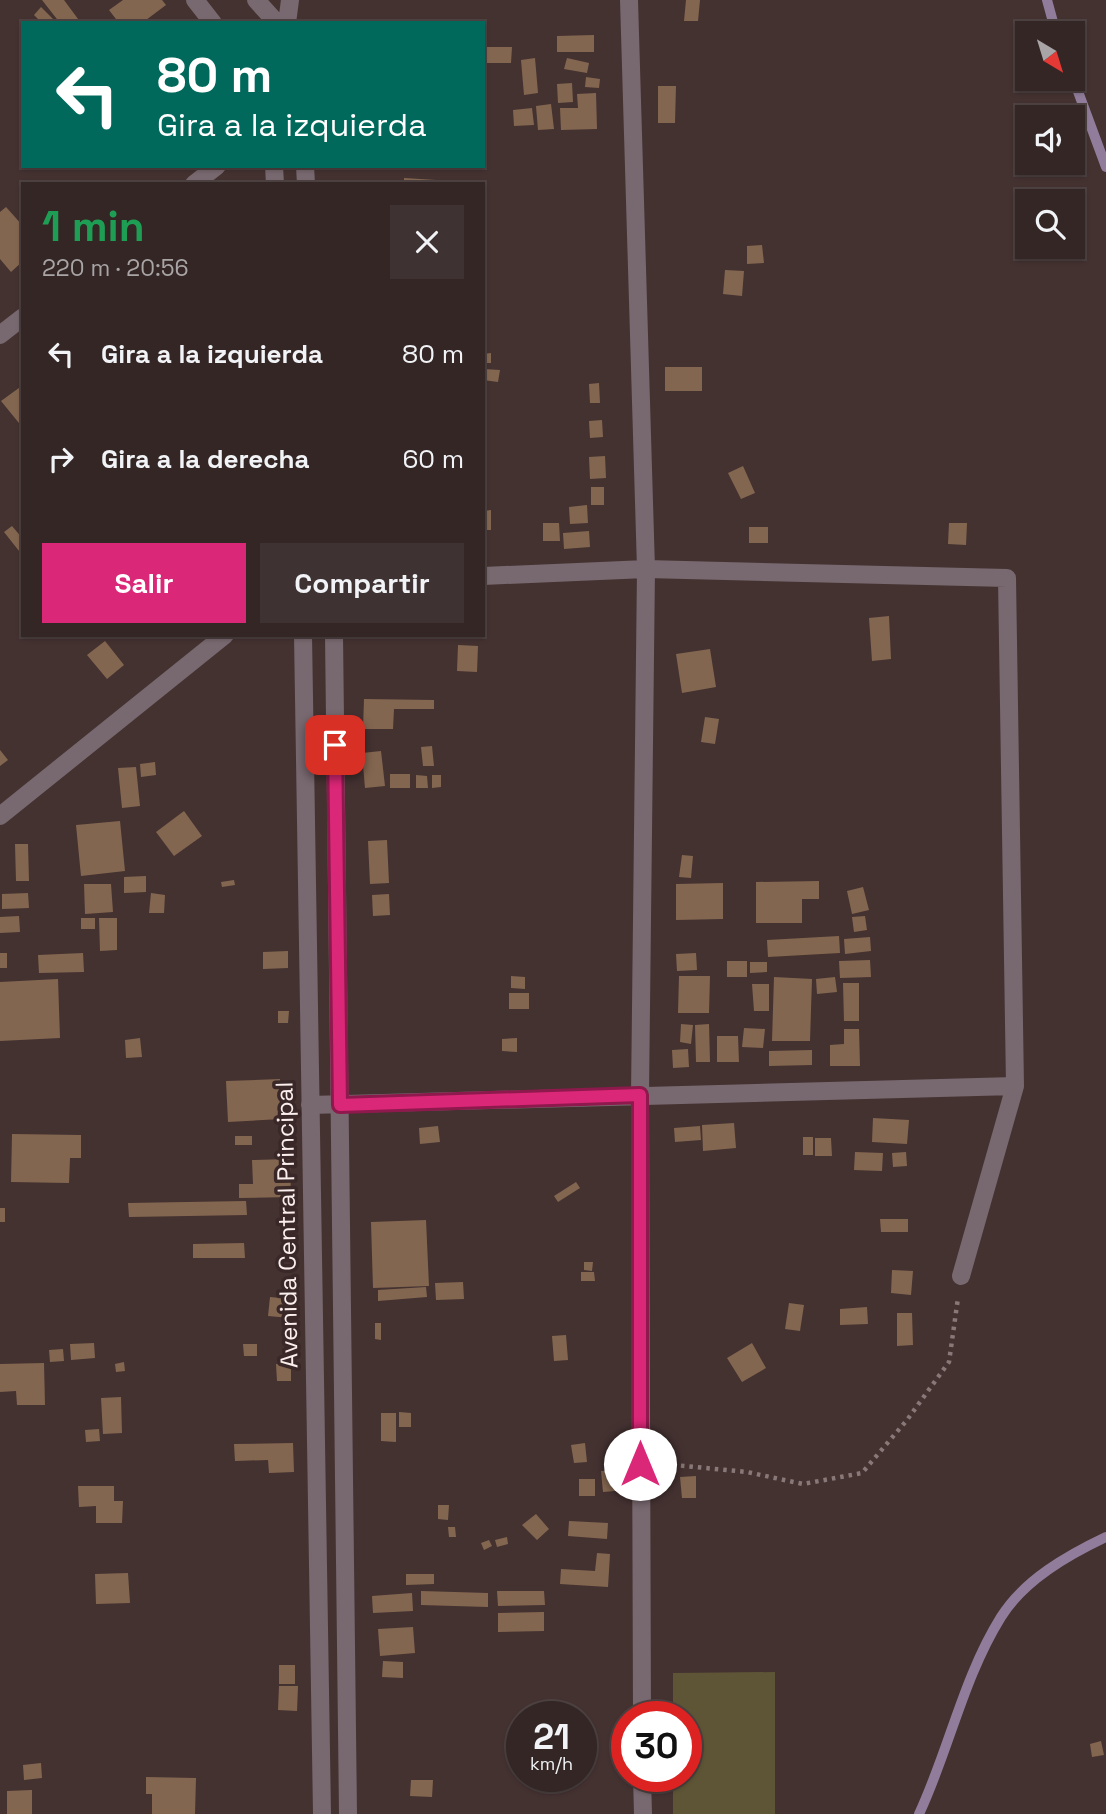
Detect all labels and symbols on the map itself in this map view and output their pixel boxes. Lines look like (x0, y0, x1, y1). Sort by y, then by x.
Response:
north arrow (1015, 21, 1085, 91)
pin (305, 715, 365, 775)
street label: Avenida Central Principal (269, 1082, 304, 1368)
position arrow (603, 1427, 677, 1501)
speed limit sign: 30 (611, 1701, 702, 1792)

